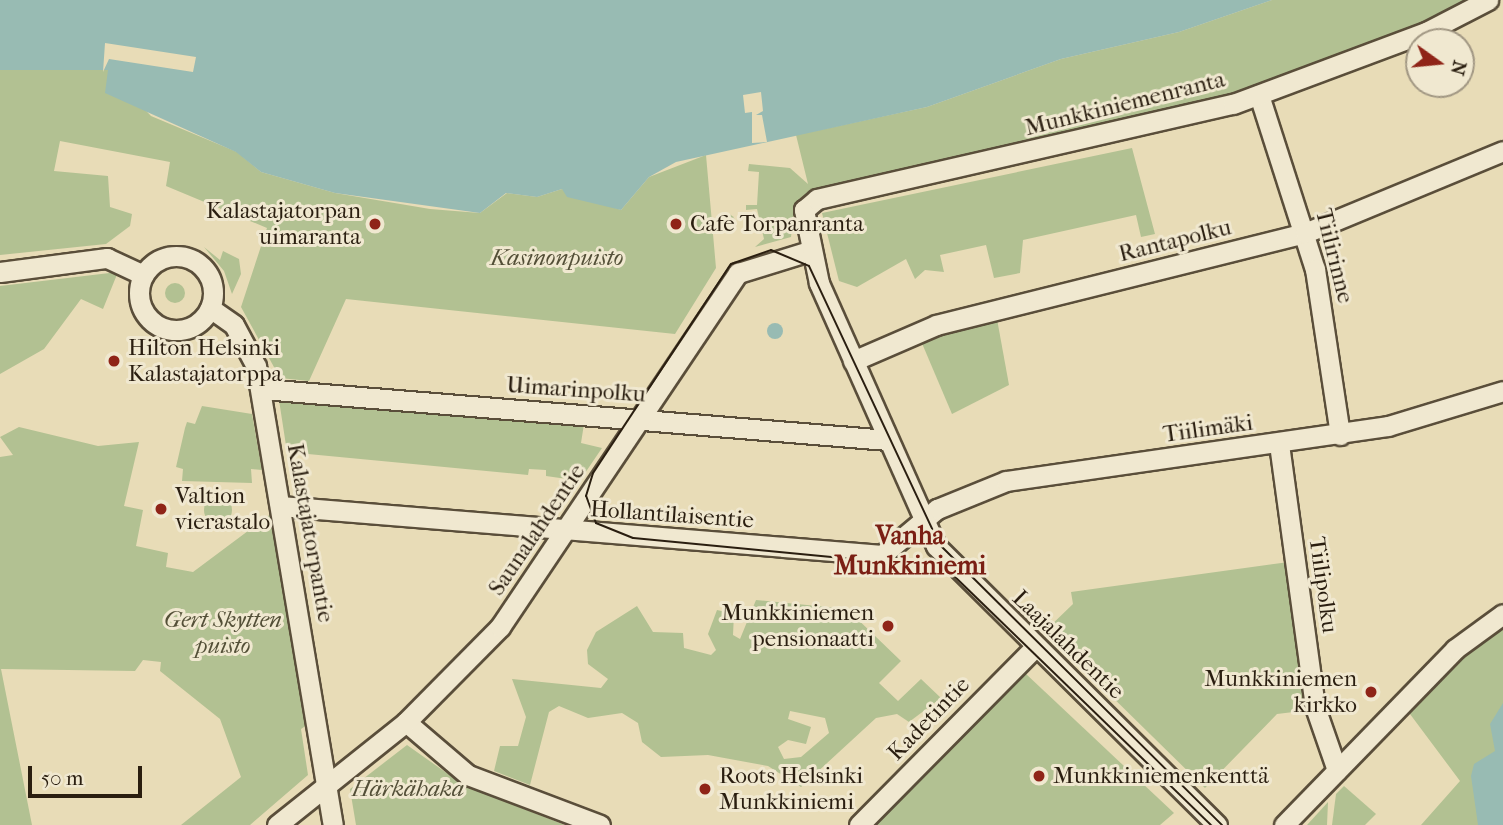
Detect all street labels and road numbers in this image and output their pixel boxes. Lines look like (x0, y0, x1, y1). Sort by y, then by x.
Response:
street label: Munkkiniemenranta (1022, 66, 1228, 142)
street label: Tiilirinne (1309, 206, 1359, 306)
street label: Rantapolku (1116, 214, 1234, 268)
street label: Uimarinpolku (505, 371, 647, 409)
street label: Tiilimäki (1161, 409, 1255, 449)
street label: Kalastajatorpantie (281, 441, 339, 625)
street label: Saunalahdentie (483, 459, 591, 601)
street label: Hollantilaisentie (589, 496, 755, 534)
street label: Tiilipolku (1303, 535, 1343, 635)
street label: Laajalahdentie (1006, 585, 1130, 705)
street label: Kadetintie (882, 671, 976, 767)

